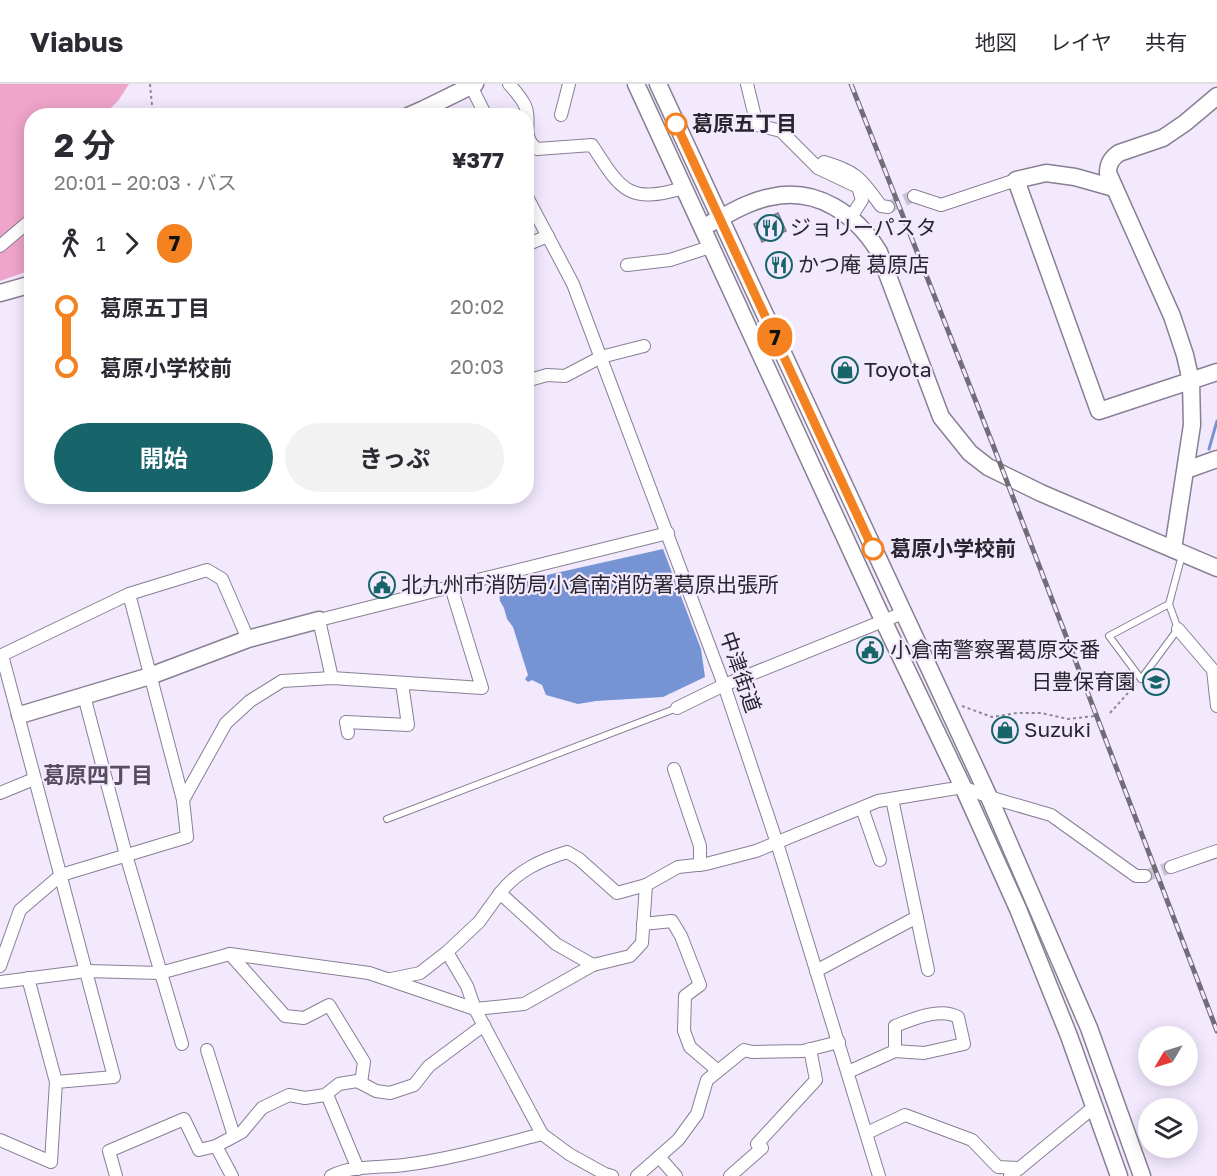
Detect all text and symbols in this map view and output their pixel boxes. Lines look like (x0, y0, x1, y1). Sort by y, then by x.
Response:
text: Viabus (30, 25, 123, 58)
text: 地図 (975, 29, 1017, 55)
text: レイヤ (1050, 29, 1112, 55)
text: 共有 (1145, 29, 1187, 55)
place label: 葛原五丁目 (692, 110, 797, 136)
marker: 葛原五丁目 (665, 113, 687, 135)
text: 2 分 (54, 125, 115, 164)
text: ¥377 (452, 146, 504, 173)
text: 20:01 – 20:03 · バス (54, 170, 237, 194)
restaurant icon: ジョリーパスタ (755, 213, 785, 243)
place label: ジョリーパスタ (790, 214, 937, 240)
icon: walk (54, 227, 87, 260)
icon: forward (115, 227, 148, 260)
text: 7 (169, 230, 180, 256)
text: 1 (96, 231, 106, 255)
restaurant icon: かつ庵 葛原店 (764, 250, 794, 280)
place label: かつ庵 葛原店 (798, 251, 929, 277)
text: 葛原五丁目 (100, 294, 210, 321)
text: 20:02 (450, 294, 504, 318)
line badge: 7 (756, 318, 794, 356)
text: 7 (769, 324, 781, 350)
text: 葛原小学校前 (100, 354, 232, 381)
text: 20:03 (450, 354, 504, 378)
shop icon: Toyota (830, 355, 860, 385)
place label: Toyota (864, 356, 932, 382)
button: 開始 (54, 423, 273, 492)
button: きっぷ (285, 423, 504, 492)
place label: 葛原小学校前 (890, 535, 1016, 561)
marker: 葛原小学校前 (862, 538, 884, 560)
public building icon: 北九州市消防局小倉南消防署葛原出張所 (367, 570, 397, 600)
place label: 北九州市消防局小倉南消防署葛原出張所 (401, 571, 779, 597)
street label: 中津街道 (715, 628, 767, 716)
public building icon: 小倉南警察署葛原交番 (855, 635, 885, 665)
place label: 小倉南警察署葛原交番 (890, 636, 1100, 662)
school or university icon: 日豊保育園 (1141, 667, 1171, 697)
place label: 日豊保育園 (1031, 668, 1136, 694)
shop icon: Suzuki (990, 715, 1020, 745)
place label: Suzuki (1024, 716, 1091, 742)
district label: 葛原四丁目 (43, 761, 153, 788)
north arrow (1138, 1026, 1198, 1086)
map controls (1138, 1026, 1198, 1158)
button: layers (1138, 1098, 1198, 1158)

